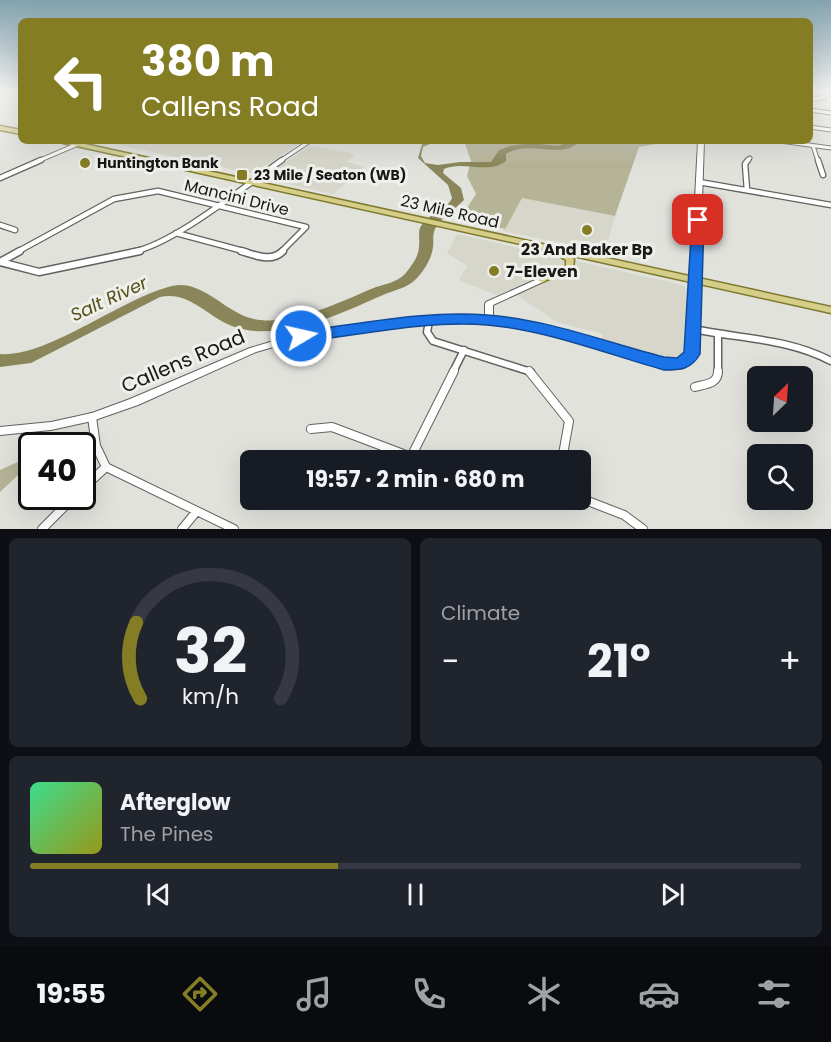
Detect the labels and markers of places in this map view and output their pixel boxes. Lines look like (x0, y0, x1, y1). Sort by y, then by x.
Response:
place label: Huntington Bank (97, 153, 219, 173)
marker: Huntington Bank (78, 156, 92, 170)
place label: 23 Mile / Seaton (WB) (254, 165, 407, 185)
marker: 23 Mile / Seaton (WB) (235, 168, 249, 182)
pin (672, 194, 723, 245)
marker: 23 And Baker Bp (580, 223, 594, 237)
place label: 23 And Baker Bp (521, 238, 653, 261)
place label: 7-Eleven (506, 260, 578, 283)
marker: 7-Eleven (487, 264, 501, 278)

